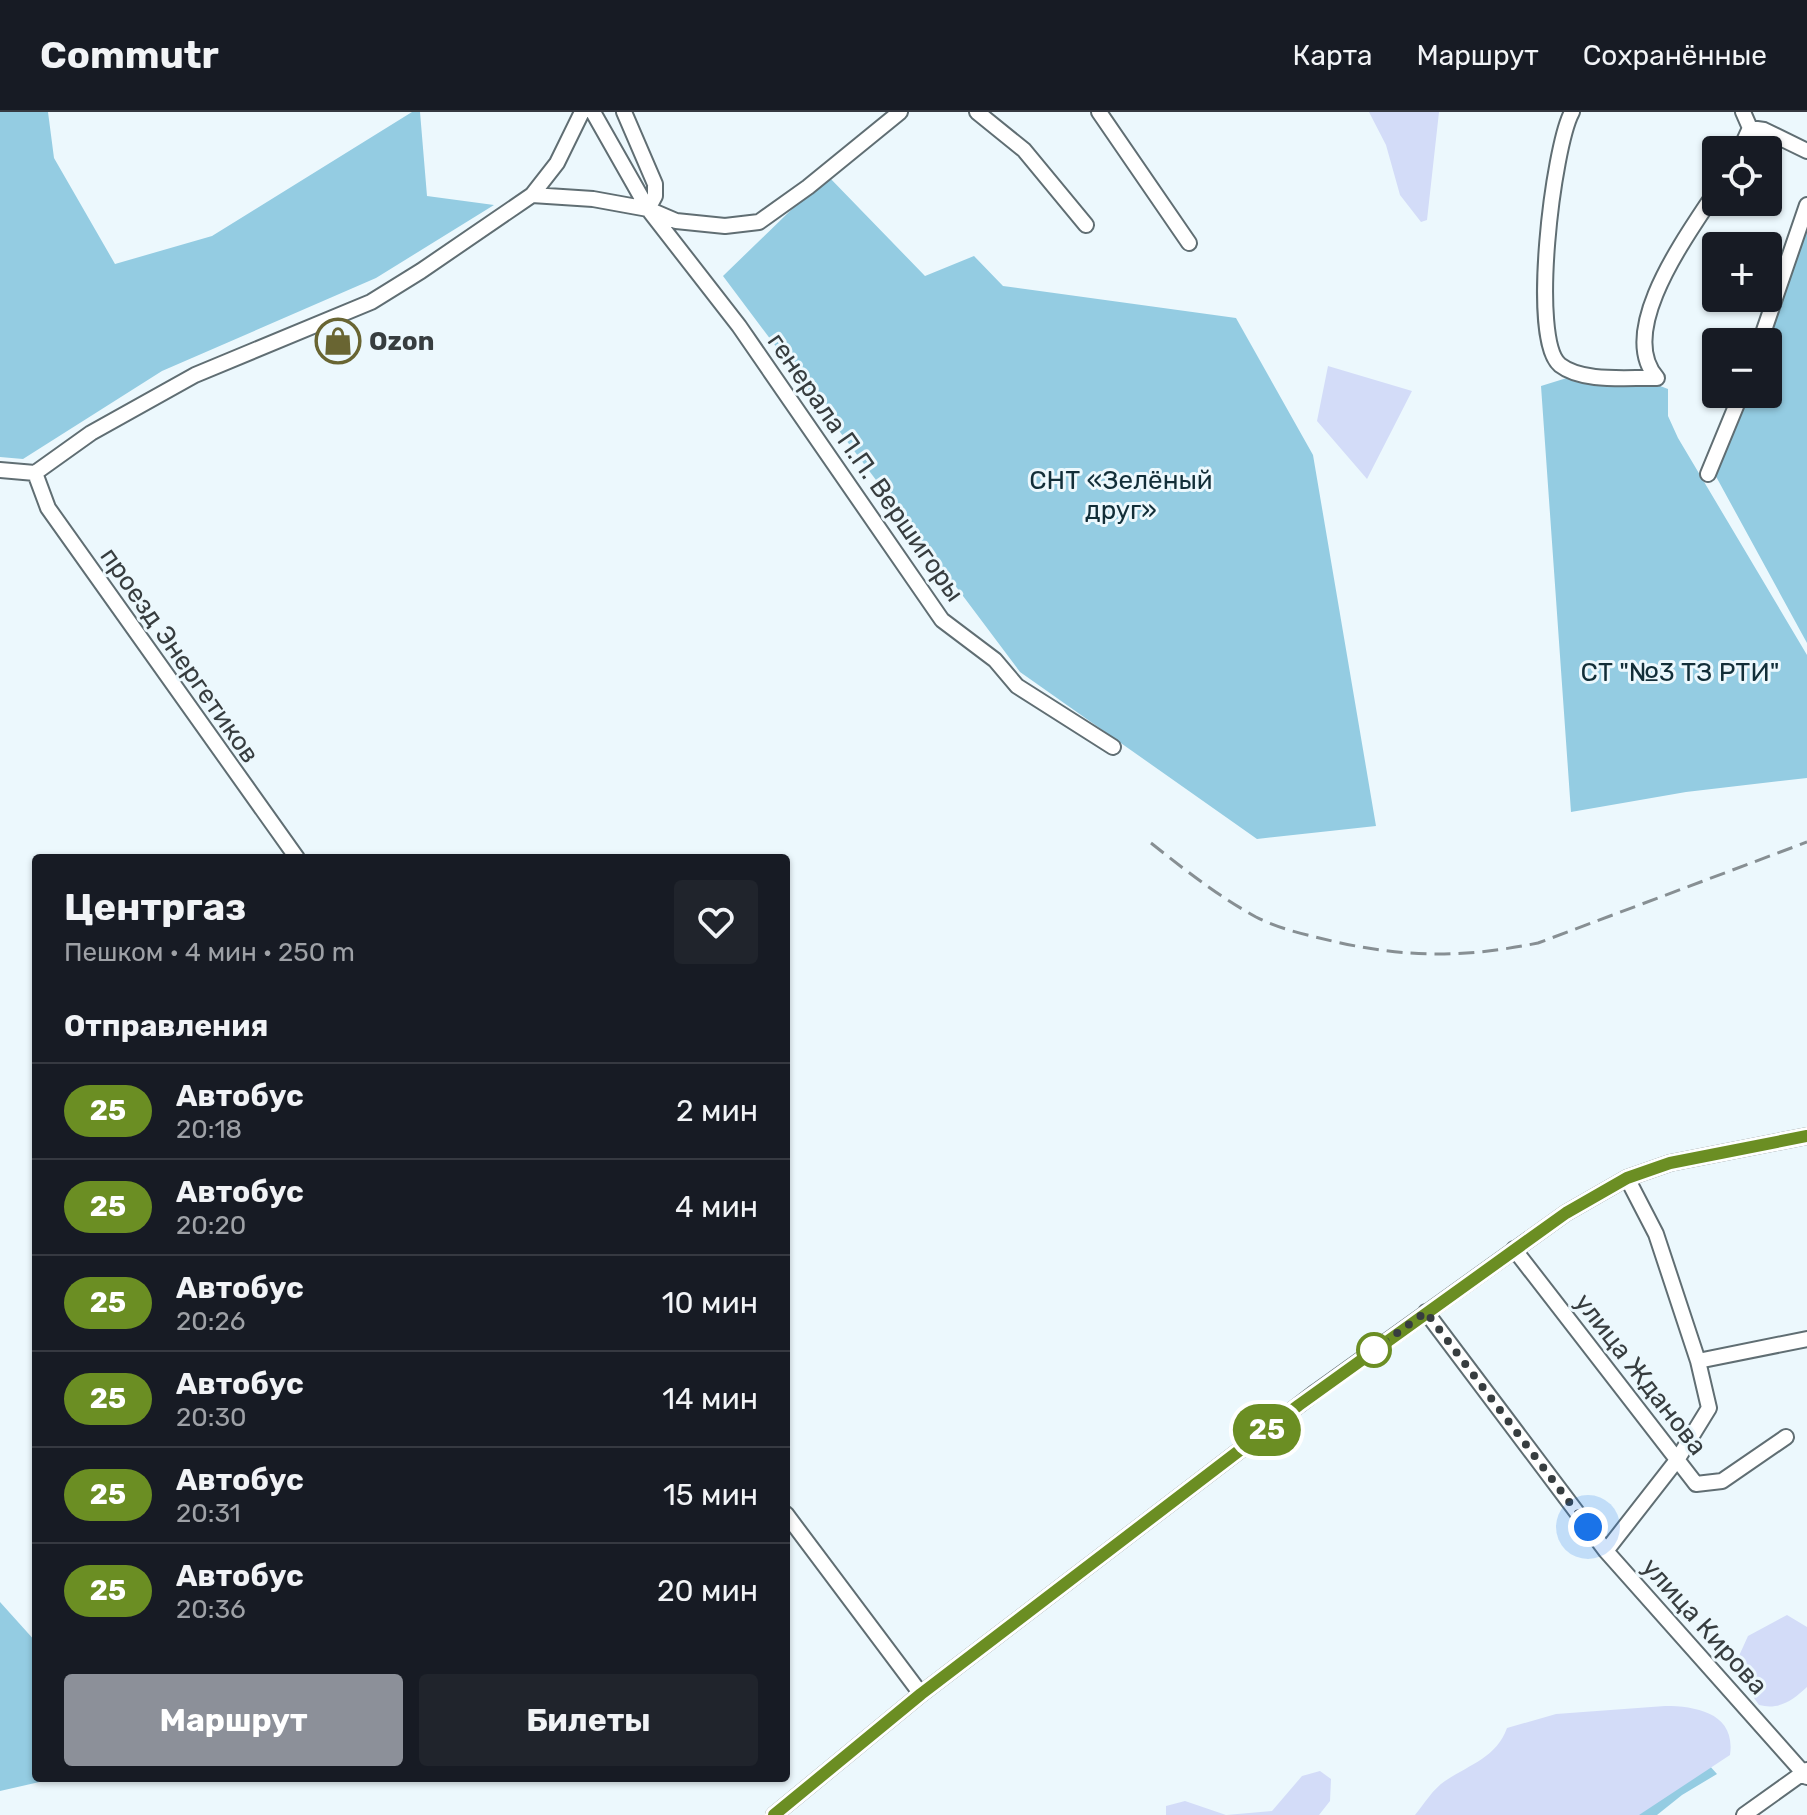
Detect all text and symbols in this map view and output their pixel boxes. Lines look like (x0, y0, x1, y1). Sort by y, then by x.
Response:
text: Commutr (40, 32, 219, 78)
text: Карта (1293, 39, 1372, 72)
text: Маршрут (1416, 39, 1539, 72)
text: Сохранённые (1583, 39, 1767, 72)
map controls (1702, 136, 1782, 408)
button: locate (1702, 136, 1782, 216)
button: + (1702, 232, 1782, 312)
shop icon: Ozon (314, 317, 362, 365)
place label: Ozon (369, 326, 434, 357)
street label: генерала П.П. Вершигоры (761, 327, 970, 608)
button: − (1702, 328, 1782, 408)
park label: СНТ «Зелёный друг» (1029, 465, 1213, 526)
street label: проезд Энергетиков (94, 542, 266, 769)
park label: СТ "№3 ТЗ РТИ" (1581, 657, 1779, 688)
button: heart (674, 880, 758, 964)
text: Центргаз (64, 884, 246, 930)
text: Пешком · 4 мин · 250 m (64, 937, 355, 968)
text: Отправления (64, 1008, 268, 1044)
text: Автобус (176, 1078, 304, 1114)
text: 2 мин (676, 1093, 758, 1129)
text: 25 (90, 1094, 126, 1127)
text: 20:18 (176, 1114, 242, 1145)
text: Автобус (176, 1174, 304, 1210)
text: 4 мин (675, 1189, 758, 1225)
text: 25 (90, 1190, 126, 1223)
text: 20:20 (176, 1210, 246, 1241)
text: Автобус (176, 1270, 304, 1306)
text: 10 мин (662, 1285, 758, 1321)
text: 25 (90, 1286, 126, 1319)
street label: улица Жданова (1568, 1287, 1713, 1461)
text: 20:26 (176, 1306, 245, 1337)
unlabelled marker (1357, 1333, 1391, 1367)
text: Автобус (176, 1366, 304, 1402)
text: 14 мин (662, 1381, 758, 1417)
text: 25 (90, 1382, 126, 1415)
text: 20:30 (176, 1402, 247, 1433)
line badge: 25 (1231, 1404, 1303, 1456)
text: 25 (1249, 1413, 1285, 1446)
text: Автобус (176, 1462, 304, 1498)
text: 15 мин (663, 1477, 758, 1513)
text: 25 (90, 1478, 126, 1511)
text: 20:31 (176, 1498, 241, 1529)
your location (1568, 1507, 1608, 1547)
street label: улица Кирова (1635, 1552, 1774, 1701)
text: Автобус (176, 1558, 304, 1594)
text: 20 мин (657, 1573, 758, 1609)
text: 25 (90, 1574, 126, 1607)
text: 20:36 (176, 1594, 246, 1625)
button: Маршрут (64, 1674, 403, 1766)
button: Билеты (419, 1674, 758, 1766)

